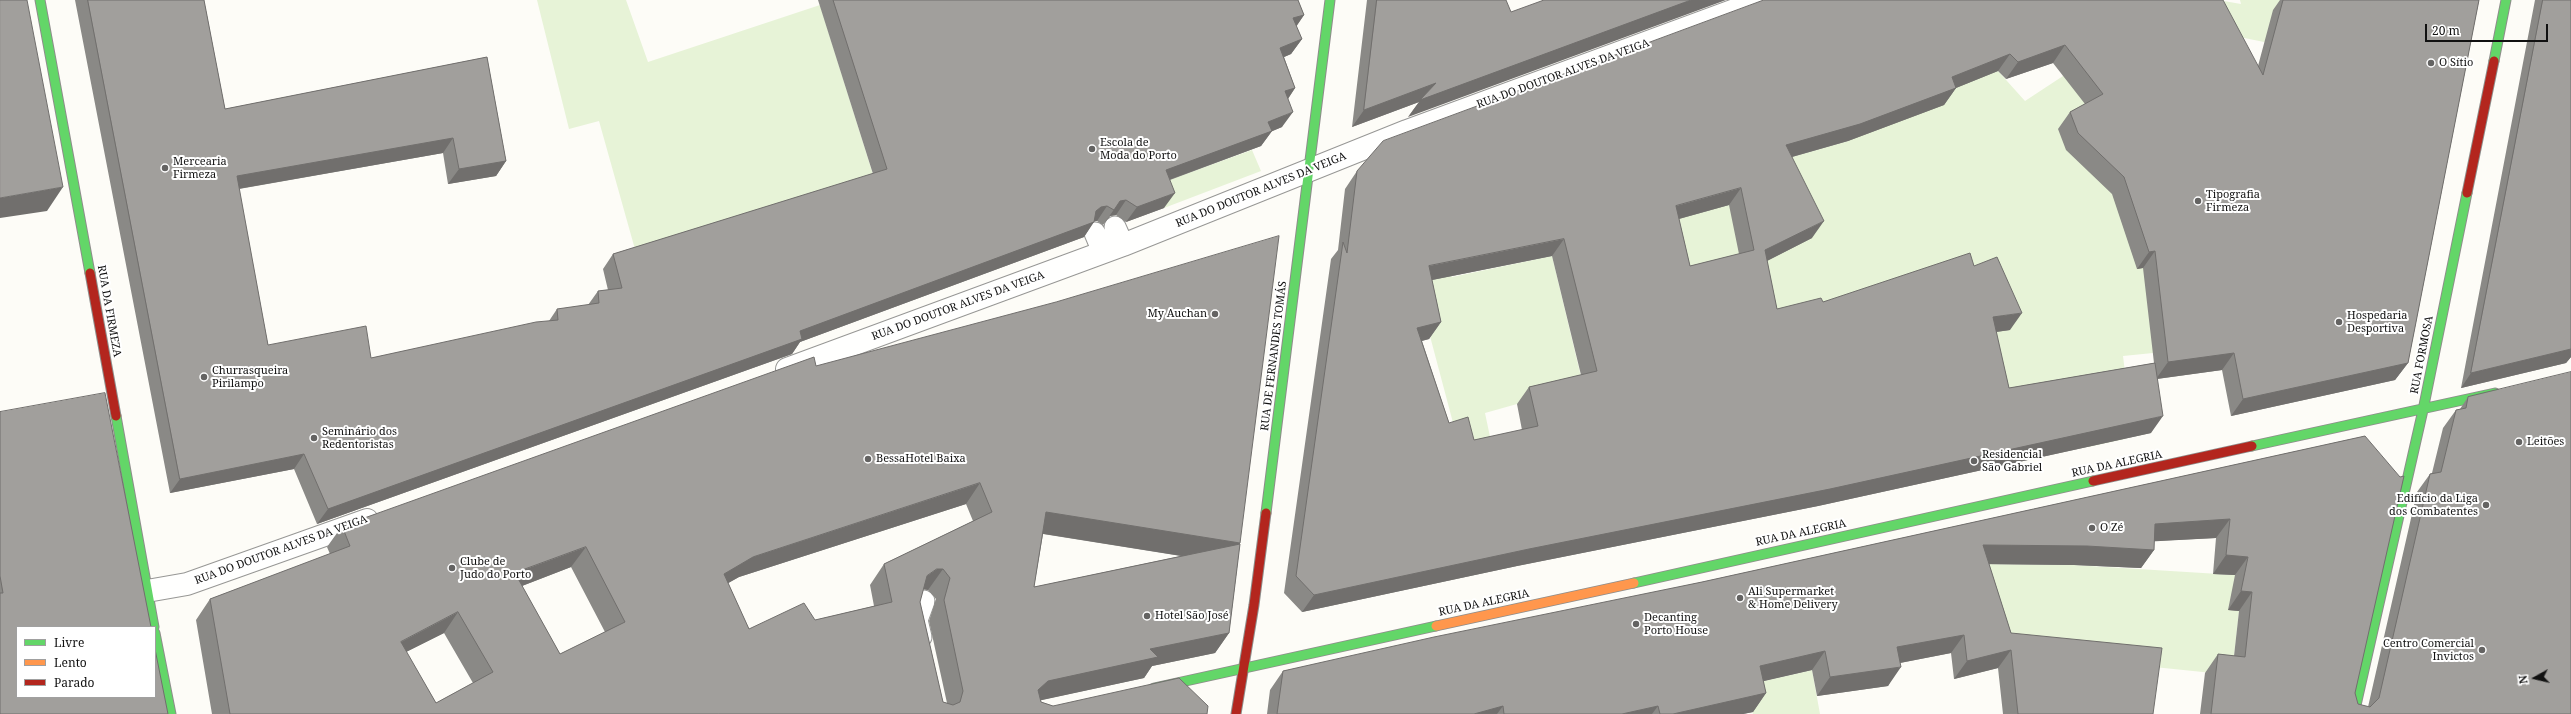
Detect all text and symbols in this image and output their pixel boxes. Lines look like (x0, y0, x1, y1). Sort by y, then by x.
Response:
scale bar (2427, 16, 2550, 42)
text: 20 m (2432, 22, 2460, 39)
street label: RUA DO DOUTOR ALVES DA VEIGA (1475, 37, 1651, 111)
place label: O Sítio (2439, 56, 2473, 70)
marker: O Sítio (2426, 58, 2436, 68)
place label: Escola de Moda do Porto (1100, 136, 1177, 162)
marker: Escola de Moda do Porto (1087, 144, 1097, 154)
street label: RUA DO DOUTOR ALVES DA VEIGA (1174, 150, 1348, 230)
place label: Mercearia Firmeza (173, 155, 227, 181)
marker: Mercearia Firmeza (160, 163, 170, 173)
place label: Tipografia Firmeza (2206, 188, 2260, 214)
marker: Tipografia Firmeza (2193, 196, 2203, 206)
street label: RUA DA FIRMEZA (94, 264, 124, 358)
street label: RUA DO DOUTOR ALVES DA VEIGA (870, 269, 1046, 343)
street label: RUA DE FERNANDES TOMÁS (1258, 280, 1290, 432)
place label: My Auchan (1147, 307, 1207, 321)
marker: My Auchan (1210, 309, 1220, 319)
place label: Hospedaria Desportiva (2347, 309, 2408, 335)
street label: RUA FORMOSA (2408, 315, 2436, 395)
marker: Hospedaria Desportiva (2334, 317, 2344, 327)
place label: Churrasqueira Pirilampo (212, 364, 288, 390)
marker: Churrasqueira Pirilampo (199, 372, 209, 382)
place label: Seminário dos Redentoristas (322, 425, 397, 451)
marker: Seminário dos Redentoristas (309, 433, 319, 443)
place label: Leitões (2527, 435, 2564, 449)
marker: Leitões (2514, 437, 2524, 447)
place label: Residencial São Gabriel (1982, 448, 2042, 474)
street label: RUA DA ALEGRIA (2071, 448, 2163, 480)
place label: BessaHotel Baixa (876, 452, 966, 466)
marker: BessaHotel Baixa (863, 454, 873, 464)
marker: Residencial São Gabriel (1969, 456, 1979, 466)
place label: Edifício da Liga dos Combatentes (2389, 492, 2478, 518)
marker: Edifício da Liga dos Combatentes (2481, 500, 2491, 510)
street label: RUA DO DOUTOR ALVES DA VEIGA (193, 513, 369, 587)
street label: RUA DA ALEGRIA (1755, 517, 1847, 549)
place label: O Zé (2100, 521, 2123, 535)
marker: O Zé (2087, 523, 2097, 533)
place label: Clube de Judo do Porto (460, 555, 531, 581)
marker: Clube de Judo do Porto (447, 563, 457, 573)
place label: Ali Supermarket & Home Delivery (1748, 585, 1838, 611)
street label: RUA DA ALEGRIA (1438, 587, 1530, 619)
marker: Ali Supermarket & Home Delivery (1735, 593, 1745, 603)
place label: Hotel São José (1155, 609, 1229, 623)
marker: Hotel São José (1142, 611, 1152, 621)
place label: Decanting Porto House (1644, 611, 1708, 637)
marker: Decanting Porto House (1631, 619, 1641, 629)
legend (16, 626, 156, 698)
text: Livre (54, 634, 84, 651)
place label: Centro Comercial Invictos (2383, 637, 2474, 663)
marker: Centro Comercial Invictos (2477, 645, 2487, 655)
text: Lento (54, 654, 87, 671)
north arrow (2515, 658, 2555, 698)
text: Parado (54, 674, 94, 691)
text: N (2515, 674, 2531, 685)

